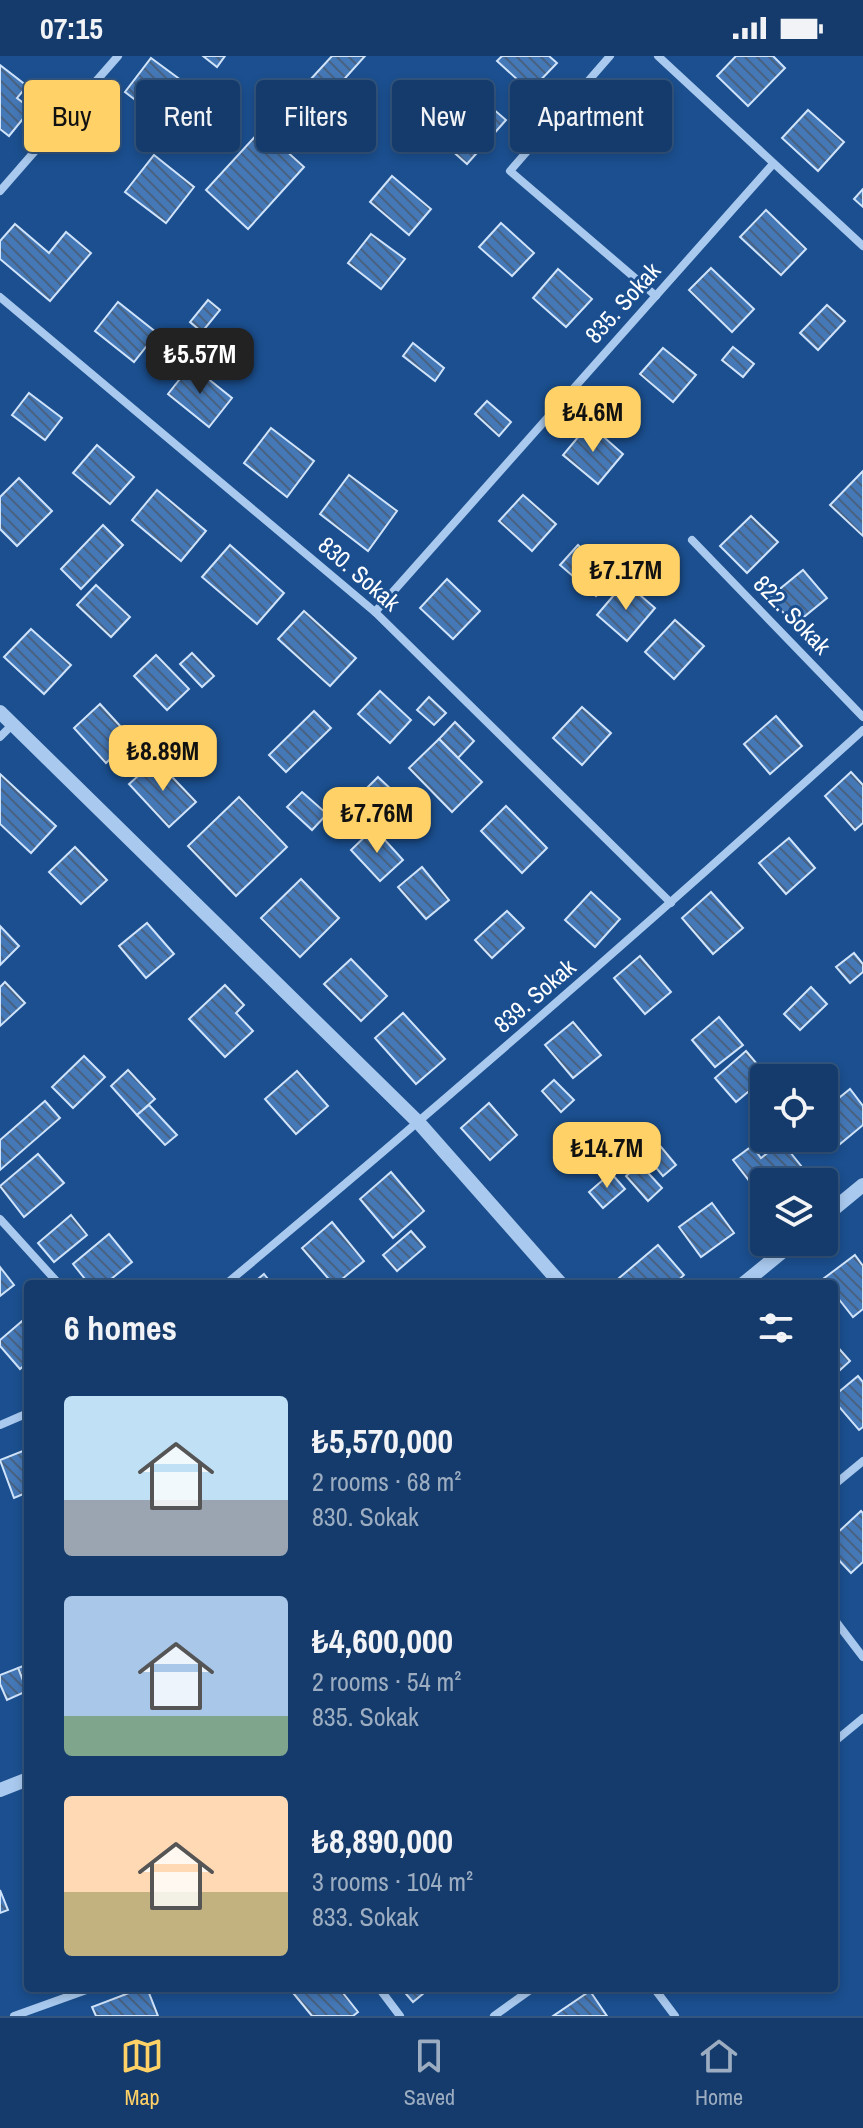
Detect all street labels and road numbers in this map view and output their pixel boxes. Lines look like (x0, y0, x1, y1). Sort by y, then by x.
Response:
street label: 835. Sokak (577, 255, 667, 350)
street label: 830. Sokak (312, 529, 407, 618)
street label: 822. Sokak (747, 568, 839, 661)
street label: 839. Sokak (487, 951, 582, 1040)

